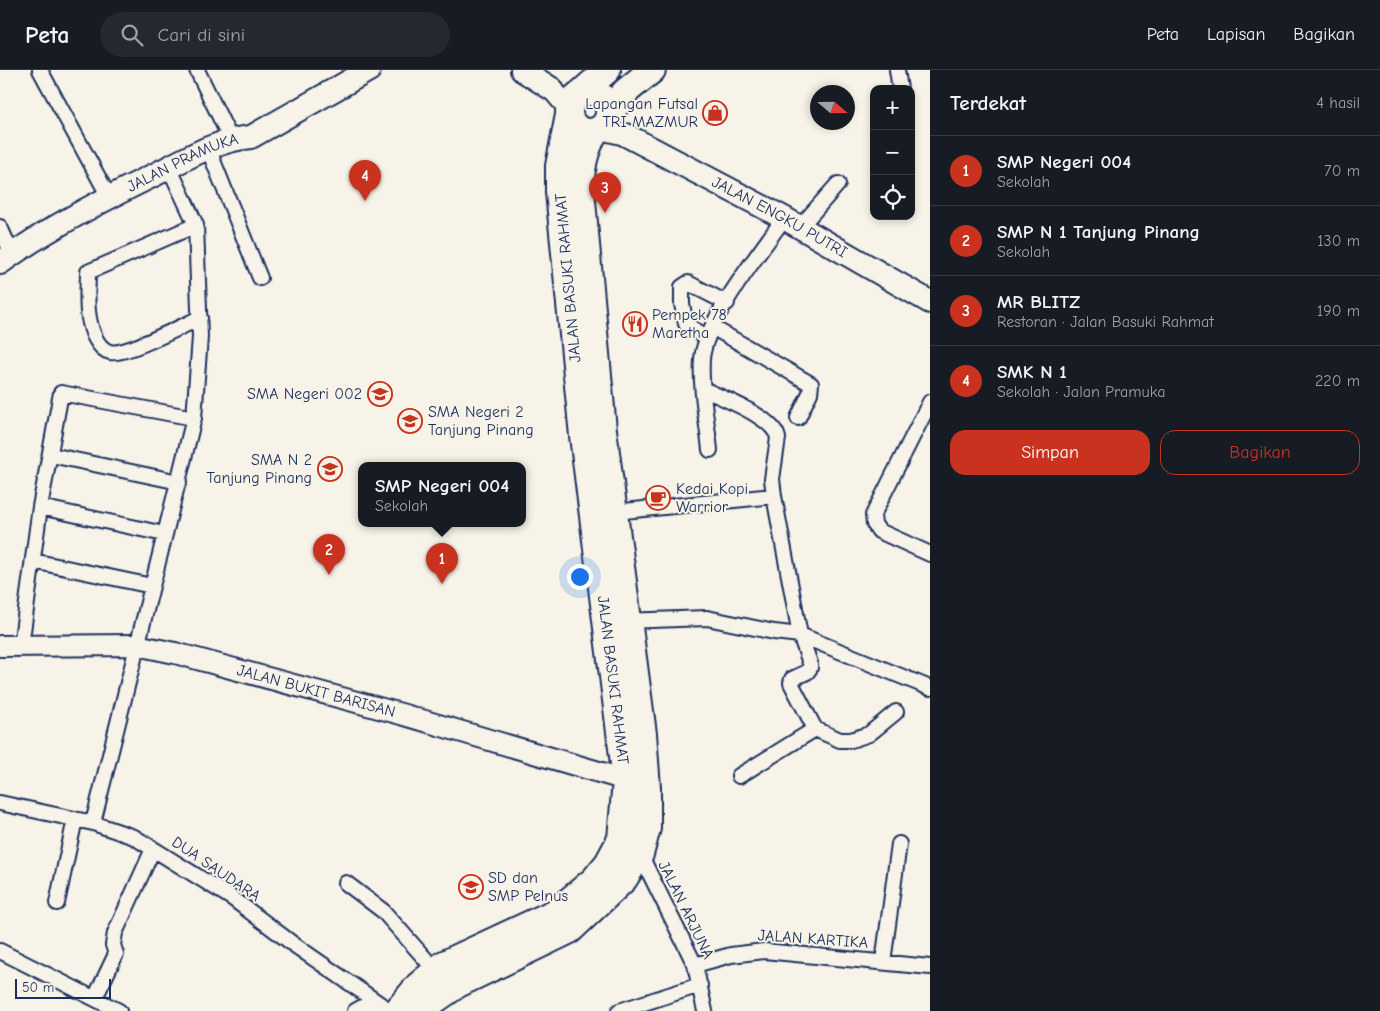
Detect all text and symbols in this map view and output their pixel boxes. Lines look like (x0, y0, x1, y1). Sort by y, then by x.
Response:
search box (100, 12, 450, 57)
text: Peta (25, 21, 70, 49)
icon: search (118, 21, 146, 49)
text: Cari di sini (158, 24, 245, 46)
text: Peta (1147, 24, 1179, 45)
text: Lapisan (1207, 24, 1265, 45)
text: Bagikan (1293, 24, 1355, 45)
north arrow (810, 85, 855, 130)
map controls (870, 85, 915, 220)
button: + (870, 85, 915, 130)
text: Terdekat (950, 91, 1026, 115)
text: 4 hasil (1316, 94, 1360, 112)
place label: Lapangan Futsal TRI MAZMUR (585, 95, 698, 131)
shop icon: Lapangan Futsal TRI MAZMUR (702, 100, 728, 126)
street label: JALAN PRAMUKA (124, 130, 240, 196)
button: − (870, 130, 915, 175)
text: SMP Negeri 004 (997, 151, 1131, 173)
pin: 4 (349, 160, 381, 201)
text: 1 (963, 162, 969, 180)
text: 70 m (1324, 162, 1360, 180)
pin: 3 (589, 172, 621, 213)
street label: JALAN ENGKU PUTRI (709, 173, 850, 261)
text: Sekolah (997, 173, 1050, 191)
button: locate (870, 175, 915, 220)
street label: JALAN BASUKI RAHMAT (552, 192, 584, 363)
text: SMP N 1 Tanjung Pinang (997, 221, 1200, 243)
text: 2 (962, 232, 970, 250)
text: 130 m (1317, 232, 1360, 250)
text: Sekolah (997, 243, 1050, 261)
text: MR BLITZ (997, 291, 1080, 313)
text: 3 (962, 302, 970, 320)
text: 190 m (1317, 302, 1360, 320)
place label: Pempek 78 Maretha (652, 306, 727, 342)
restaurant icon: Pempek 78 Maretha (622, 311, 648, 337)
text: Restoran · Jalan Basuki Rahmat (997, 313, 1214, 331)
text: SMK N 1 (997, 361, 1067, 383)
text: 4 (962, 372, 970, 390)
text: 220 m (1315, 372, 1360, 390)
school or university icon: SMA Negeri 002 (367, 381, 393, 407)
text: Sekolah · Jalan Pramuka (997, 383, 1165, 401)
place label: SMA Negeri 002 (247, 385, 362, 403)
place label: SMA Negeri 2 Tanjung Pinang (428, 403, 534, 439)
school or university icon: SMA Negeri 2 Tanjung Pinang (397, 408, 423, 434)
button: Simpan (950, 430, 1150, 475)
button: Bagikan (1160, 430, 1360, 475)
place label: SMA N 2 Tanjung Pinang (206, 451, 312, 487)
school or university icon: SMA N 2 Tanjung Pinang (317, 456, 343, 482)
popup (358, 462, 526, 527)
text: SMP Negeri 004 (375, 475, 509, 497)
place label: Kedai Kopi Warrior (676, 480, 748, 516)
cafe icon: Kedai Kopi Warrior (645, 485, 671, 511)
text: Sekolah (375, 497, 428, 515)
pin: 2 (313, 534, 345, 575)
pin: 1 (426, 543, 458, 584)
your location (567, 564, 593, 590)
street label: JALAN BASUKI RAHMAT (594, 595, 632, 766)
street label: JALAN BUKIT BARISAN (235, 661, 397, 721)
street label: DUA SAUDARA (168, 833, 264, 905)
street label: JALAN ARJUNA (655, 858, 717, 962)
place label: SD dan SMP Pelnus (488, 869, 568, 905)
school or university icon: SD dan SMP Pelnus (458, 874, 484, 900)
street label: JALAN KARTIKA (757, 926, 869, 952)
scale bar (15, 976, 111, 999)
text: 50 m (22, 979, 54, 996)

